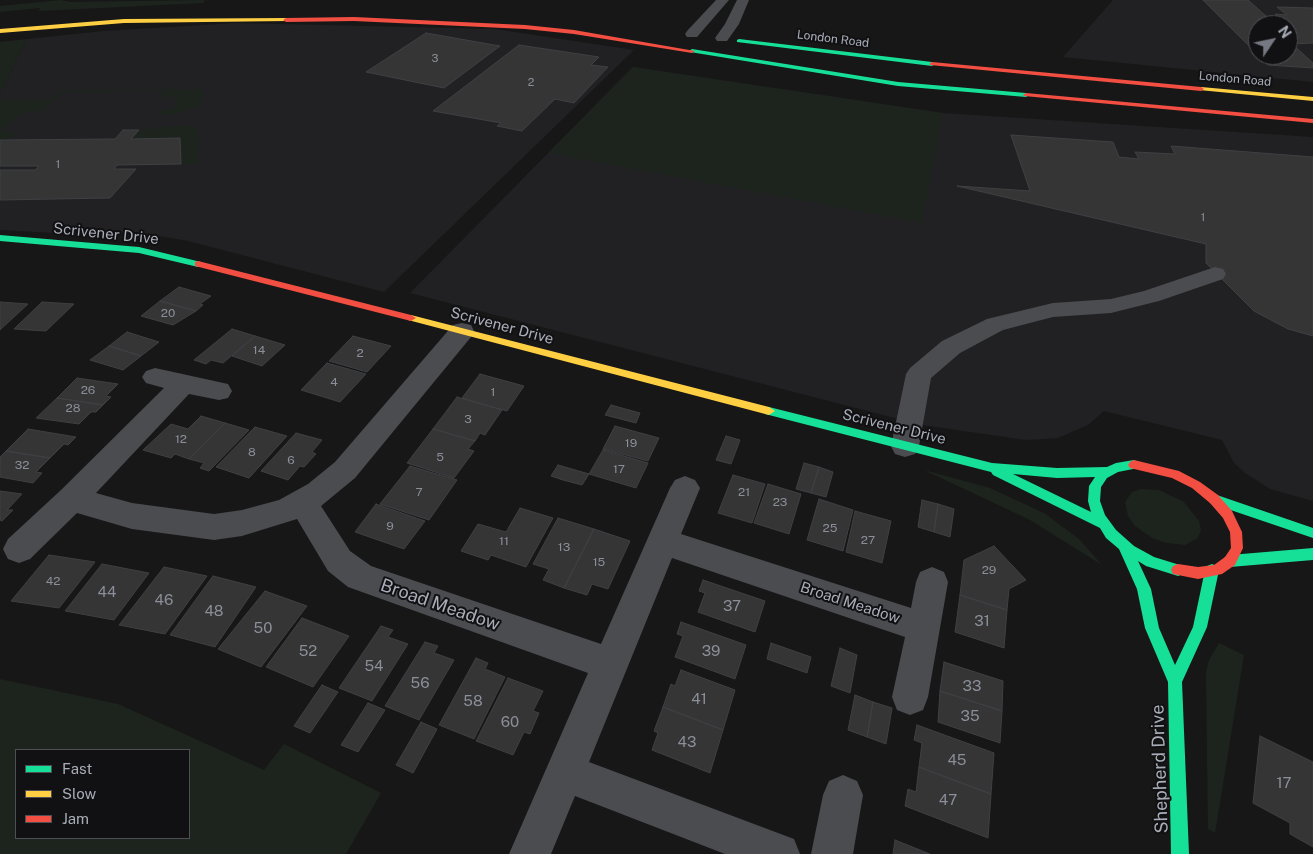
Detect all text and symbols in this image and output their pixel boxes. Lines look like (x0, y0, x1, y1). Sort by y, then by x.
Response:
north arrow (1248, 15, 1298, 65)
text: N (1275, 23, 1294, 41)
street label: London Road (796, 27, 870, 51)
house number: 3 (432, 52, 438, 66)
street label: London Road (1198, 69, 1272, 89)
house number: 2 (528, 76, 534, 90)
house number: 1 (56, 158, 60, 172)
house number: 1 (1201, 211, 1205, 225)
street label: Scrivener Drive (52, 220, 160, 248)
street label: Scrivener Drive (448, 304, 556, 348)
house number: 20 (161, 306, 175, 320)
house number: 14 (253, 343, 265, 357)
house number: 2 (356, 346, 364, 360)
house number: 4 (330, 375, 338, 389)
house number: 26 (81, 383, 95, 397)
house number: 1 (491, 385, 495, 399)
house number: 28 (66, 401, 80, 415)
street label: Scrivener Drive (840, 405, 948, 449)
house number: 3 (464, 412, 472, 426)
house number: 12 (175, 432, 187, 446)
house number: 19 (625, 436, 637, 450)
house number: 8 (248, 445, 256, 459)
house number: 5 (436, 450, 444, 464)
house number: 6 (287, 453, 295, 467)
house number: 32 (15, 458, 29, 472)
house number: 17 (613, 462, 625, 476)
house number: 7 (415, 485, 423, 499)
house number: 21 (738, 485, 750, 499)
house number: 23 (773, 495, 787, 509)
house number: 9 (386, 519, 394, 533)
house number: 25 (823, 521, 837, 535)
house number: 27 (861, 533, 875, 547)
house number: 11 (499, 534, 509, 548)
house number: 13 (558, 540, 570, 554)
house number: 15 (593, 555, 605, 569)
house number: 29 (982, 563, 996, 577)
house number: 42 (46, 574, 60, 588)
street label: Broad Meadow (377, 574, 503, 636)
street label: Broad Meadow (798, 578, 902, 628)
house number: 44 (98, 583, 116, 601)
house number: 46 (155, 591, 173, 609)
house number: 37 (723, 597, 741, 615)
house number: 48 (204, 602, 224, 620)
house number: 31 (974, 612, 990, 630)
house number: 50 (254, 619, 272, 637)
house number: 52 (299, 642, 317, 660)
house number: 39 (702, 642, 720, 660)
house number: 54 (364, 657, 384, 675)
house number: 56 (411, 674, 429, 692)
house number: 33 (963, 677, 981, 695)
house number: 41 (691, 690, 707, 708)
house number: 58 (463, 692, 483, 710)
street label: Shepherd Drive (1147, 704, 1173, 834)
house number: 35 (960, 707, 980, 725)
house number: 60 (501, 713, 519, 731)
house number: 43 (678, 733, 696, 751)
legend (15, 749, 190, 839)
house number: 45 (948, 751, 966, 769)
text: Fast (62, 760, 92, 777)
house number: 17 (1276, 774, 1292, 792)
text: Slow (62, 785, 96, 802)
house number: 47 (939, 791, 957, 809)
text: Jam (62, 810, 89, 827)

